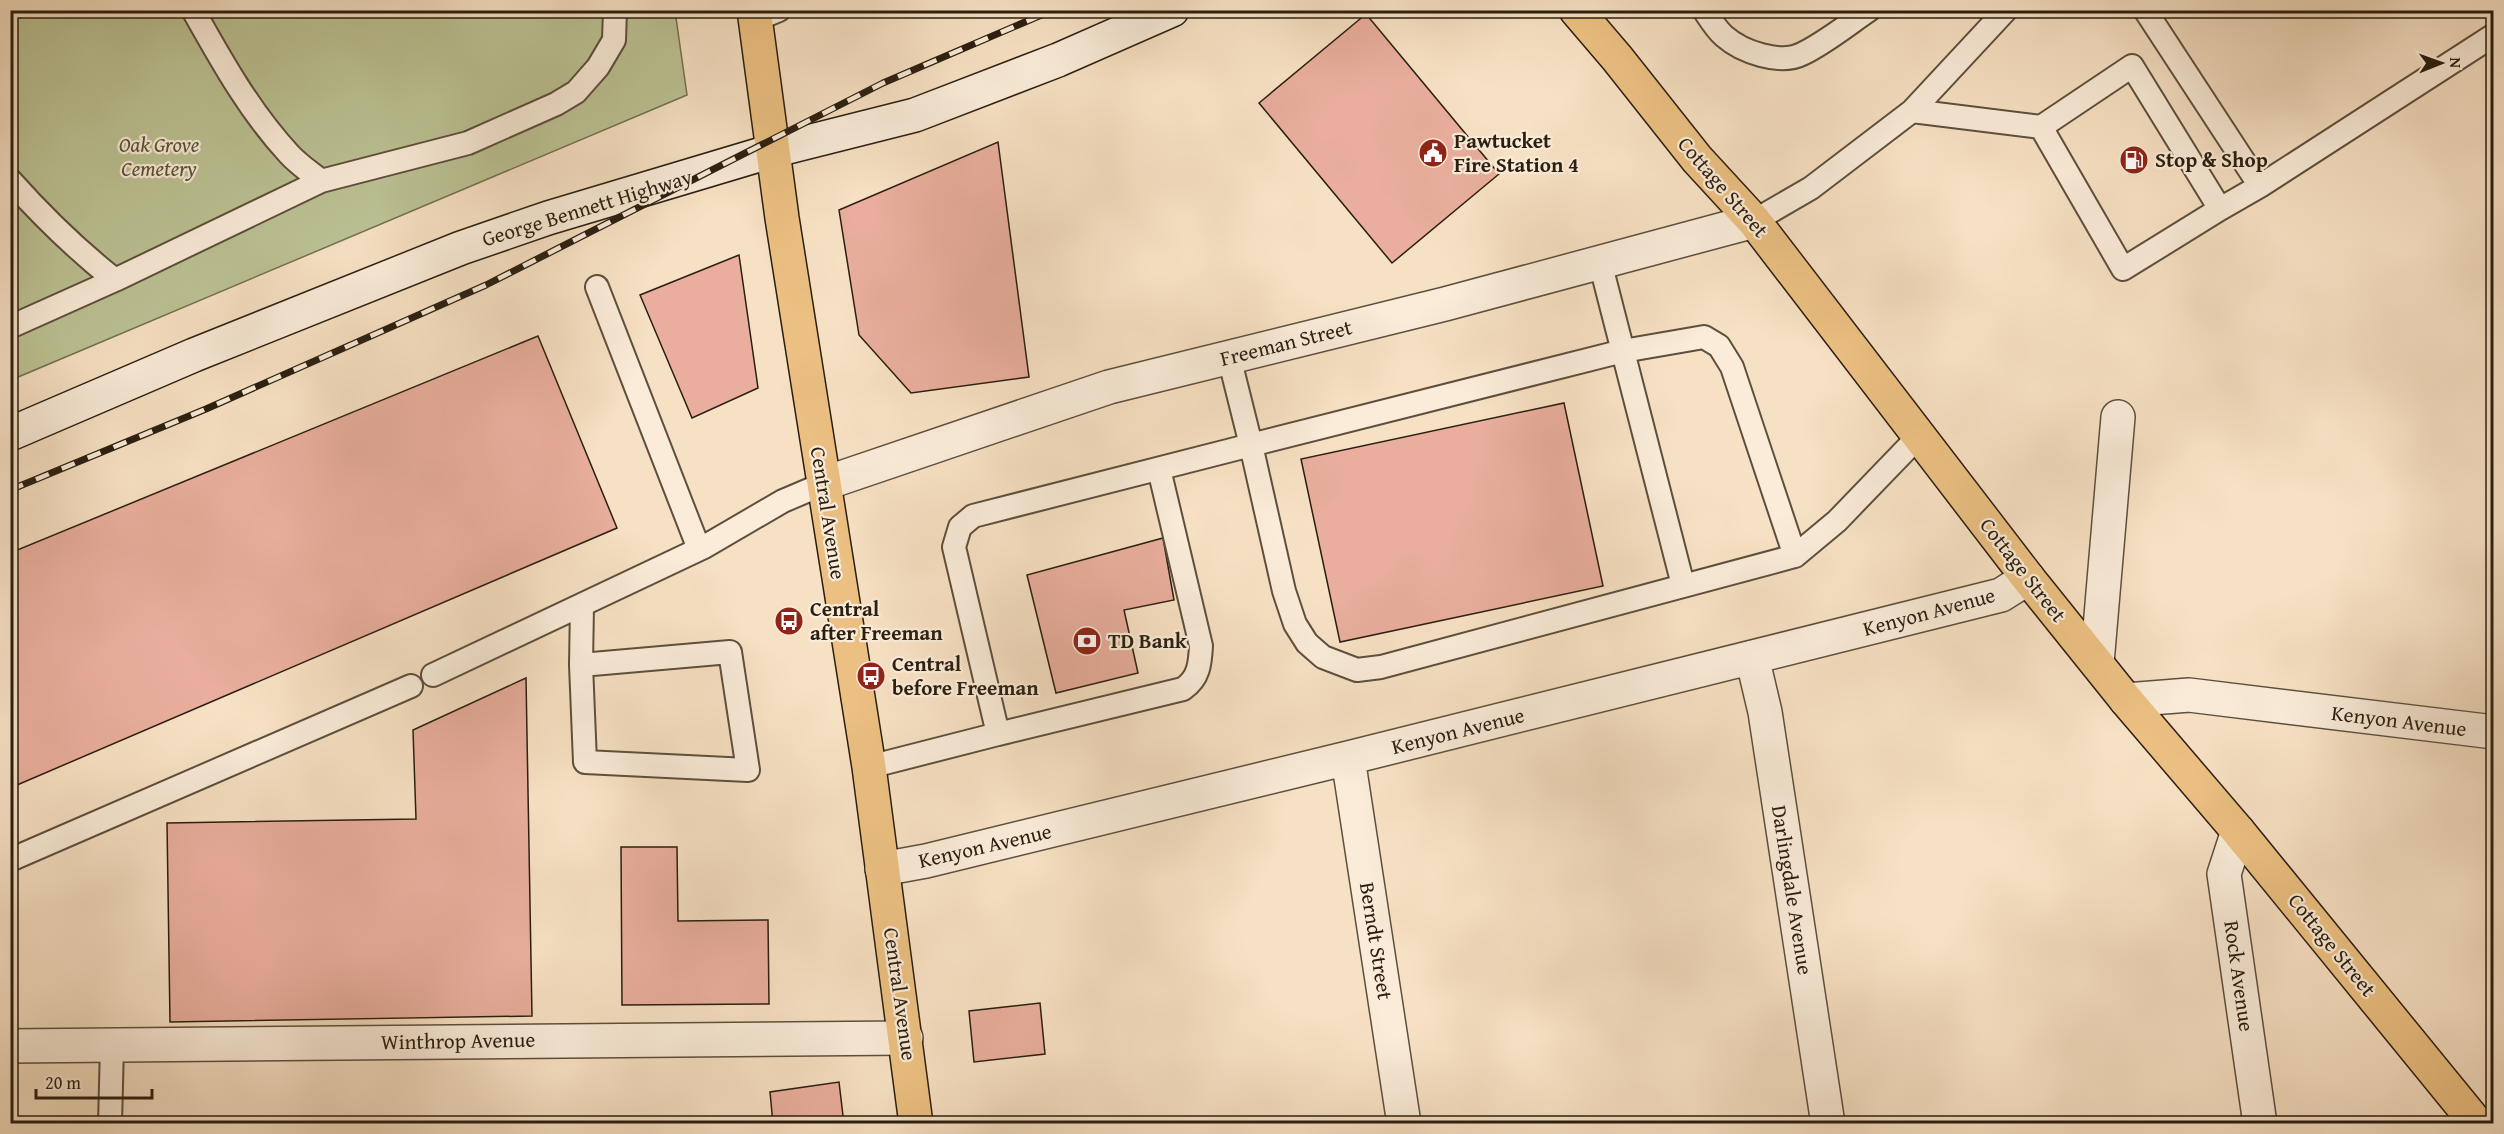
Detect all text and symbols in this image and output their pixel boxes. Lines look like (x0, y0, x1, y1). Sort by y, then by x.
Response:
north arrow (2411, 33, 2471, 93)
text: N (2444, 57, 2468, 69)
place label: Pawtucket Fire Station 4 (1454, 125, 1579, 180)
park label: Oak Grove Cemetery (119, 129, 199, 184)
street label: Cottage Street (1671, 129, 1776, 244)
public building icon: Pawtucket Fire Station 4 (1417, 137, 1449, 169)
fuel station icon: Stop & Shop (2118, 144, 2150, 176)
place label: Stop & Shop (2155, 144, 2268, 175)
street label: George Bennett Highway (478, 161, 696, 254)
street label: Freeman Street (1217, 311, 1356, 374)
street label: Central Avenue (803, 444, 854, 582)
street label: Cottage Street (1973, 511, 2074, 629)
street label: Kenyon Avenue (1859, 579, 1999, 644)
place label: Central after Freeman (810, 593, 943, 648)
bus stop icon: Central after Freeman (773, 605, 805, 637)
bank icon: TD Bank (1071, 625, 1103, 657)
place label: TD Bank (1108, 625, 1188, 656)
place label: Central before Freeman (892, 648, 1039, 703)
bus stop icon: Central before Freeman (855, 660, 887, 692)
street label: Kenyon Avenue (2330, 697, 2468, 744)
street label: Kenyon Avenue (1388, 699, 1528, 762)
street label: Darlingdale Avenue (1764, 803, 1821, 977)
street label: Kenyon Avenue (915, 815, 1055, 876)
street label: Berndt Street (1352, 880, 1401, 1002)
street label: Cottage Street (2281, 886, 2384, 1003)
street label: Rock Avenue (2216, 919, 2263, 1033)
street label: Central Avenue (876, 925, 925, 1063)
street label: Winthrop Avenue (381, 1024, 536, 1057)
scale bar (36, 1062, 152, 1100)
text: 20 m (45, 1069, 81, 1096)

